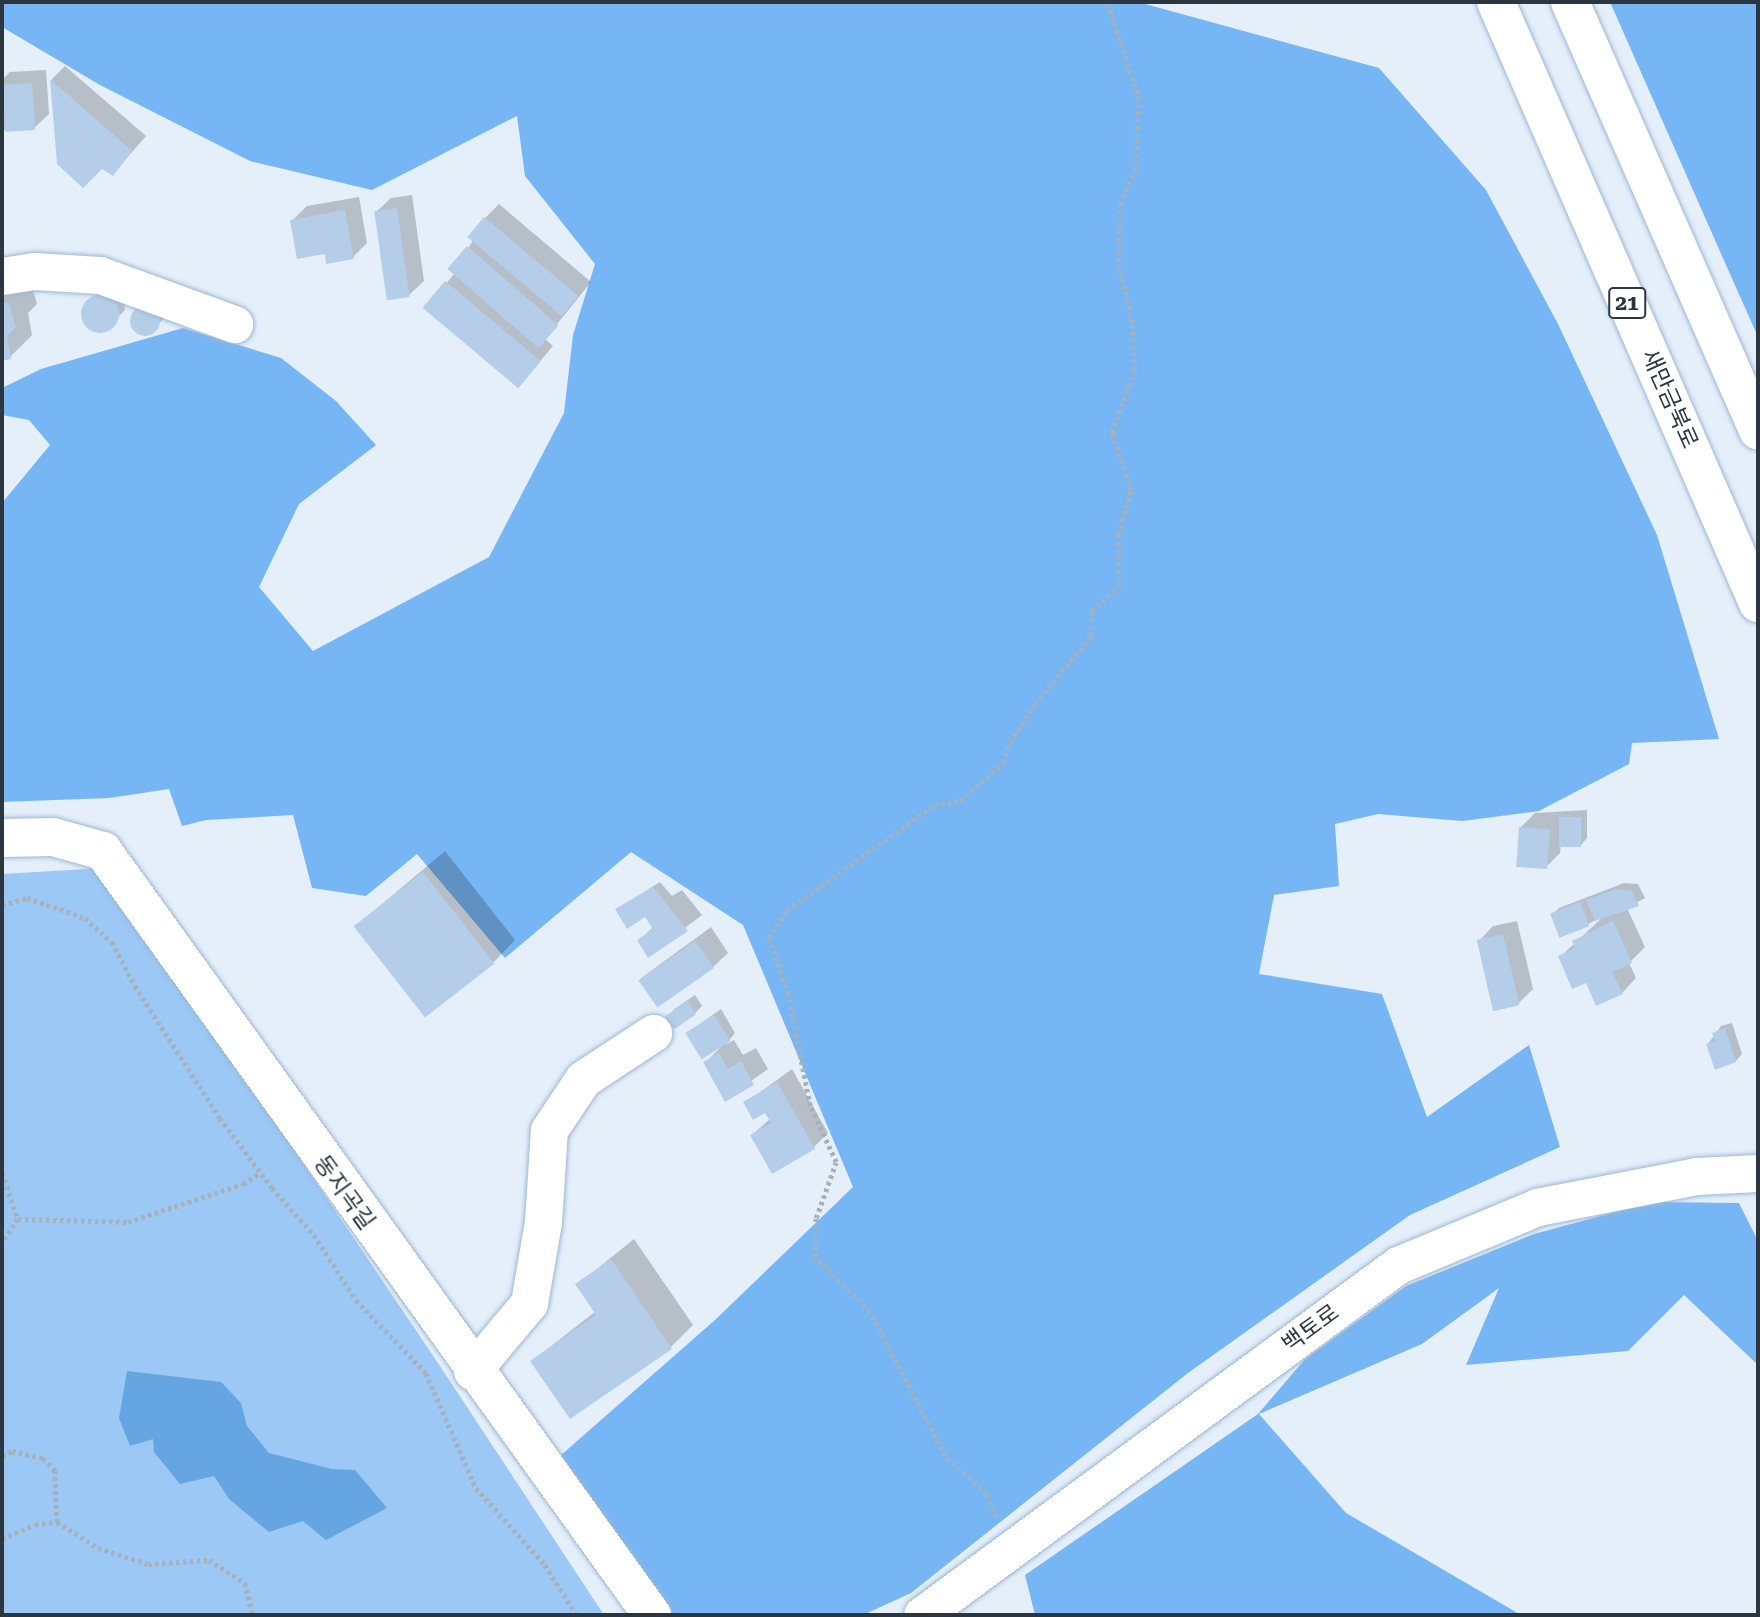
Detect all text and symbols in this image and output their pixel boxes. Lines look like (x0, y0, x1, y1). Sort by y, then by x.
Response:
road number: 21 (1608, 286, 1646, 320)
street label: 새만금북로 (1635, 345, 1703, 453)
street label: 동지곡길 (308, 1151, 380, 1235)
street label: 백토로 (1277, 1299, 1345, 1359)

